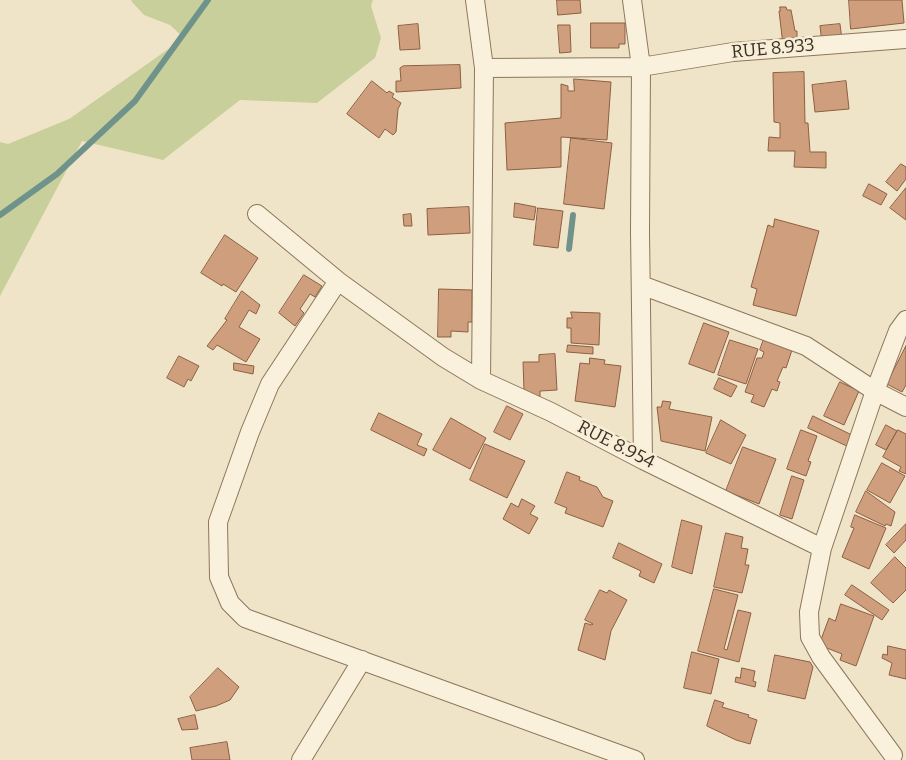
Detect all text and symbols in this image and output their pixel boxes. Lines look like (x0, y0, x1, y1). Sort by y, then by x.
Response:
street label: RUE 8.933 (730, 35, 816, 63)
street label: RUE 8.954 (574, 416, 658, 474)

